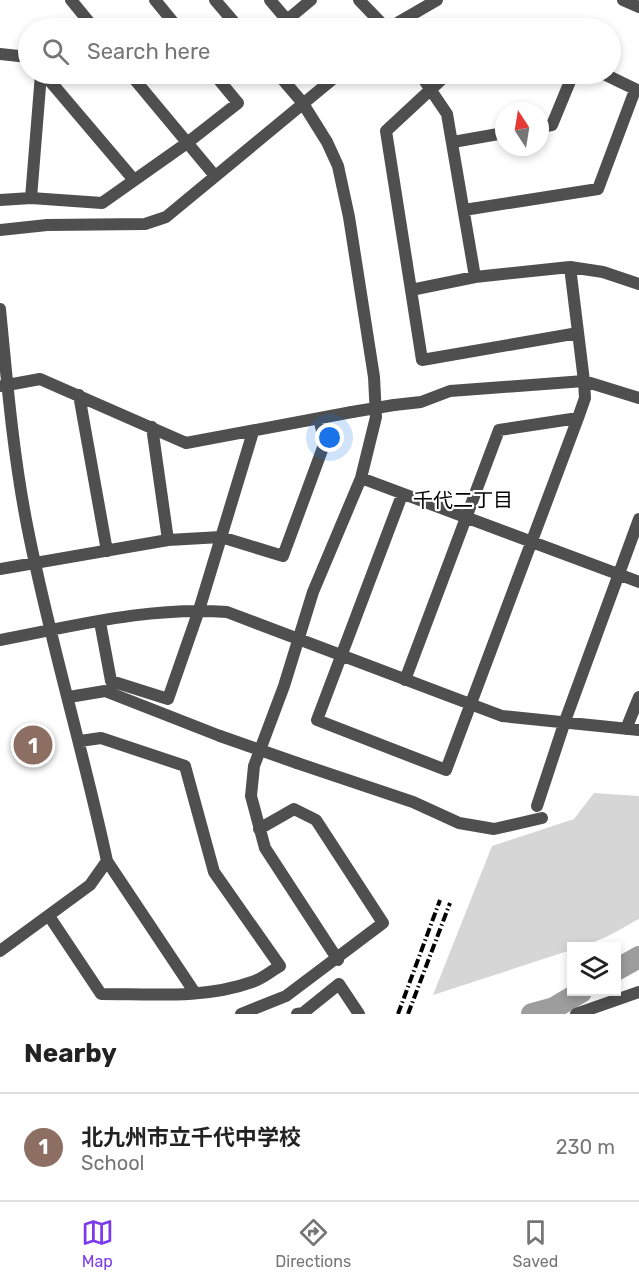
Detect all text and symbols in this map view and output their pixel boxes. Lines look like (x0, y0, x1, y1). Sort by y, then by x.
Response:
search box (18, 18, 621, 84)
icon: search (39, 35, 72, 68)
text: Search here (87, 38, 210, 65)
north arrow (495, 102, 549, 156)
your location (315, 423, 344, 452)
district label: 千代二丁目 (413, 488, 513, 512)
pin: 1 (14, 722, 52, 768)
map controls (567, 942, 621, 996)
button: layers (567, 942, 621, 996)
text: Nearby (24, 1038, 117, 1069)
text: 北九州市立千代中学校 (81, 1124, 301, 1151)
text: 1 (39, 1135, 48, 1159)
text: 230 m (556, 1135, 615, 1159)
text: School (81, 1151, 144, 1175)
tab: Map (81, 1216, 114, 1271)
tab: Directions (275, 1216, 351, 1271)
tab: Saved (513, 1216, 558, 1271)

